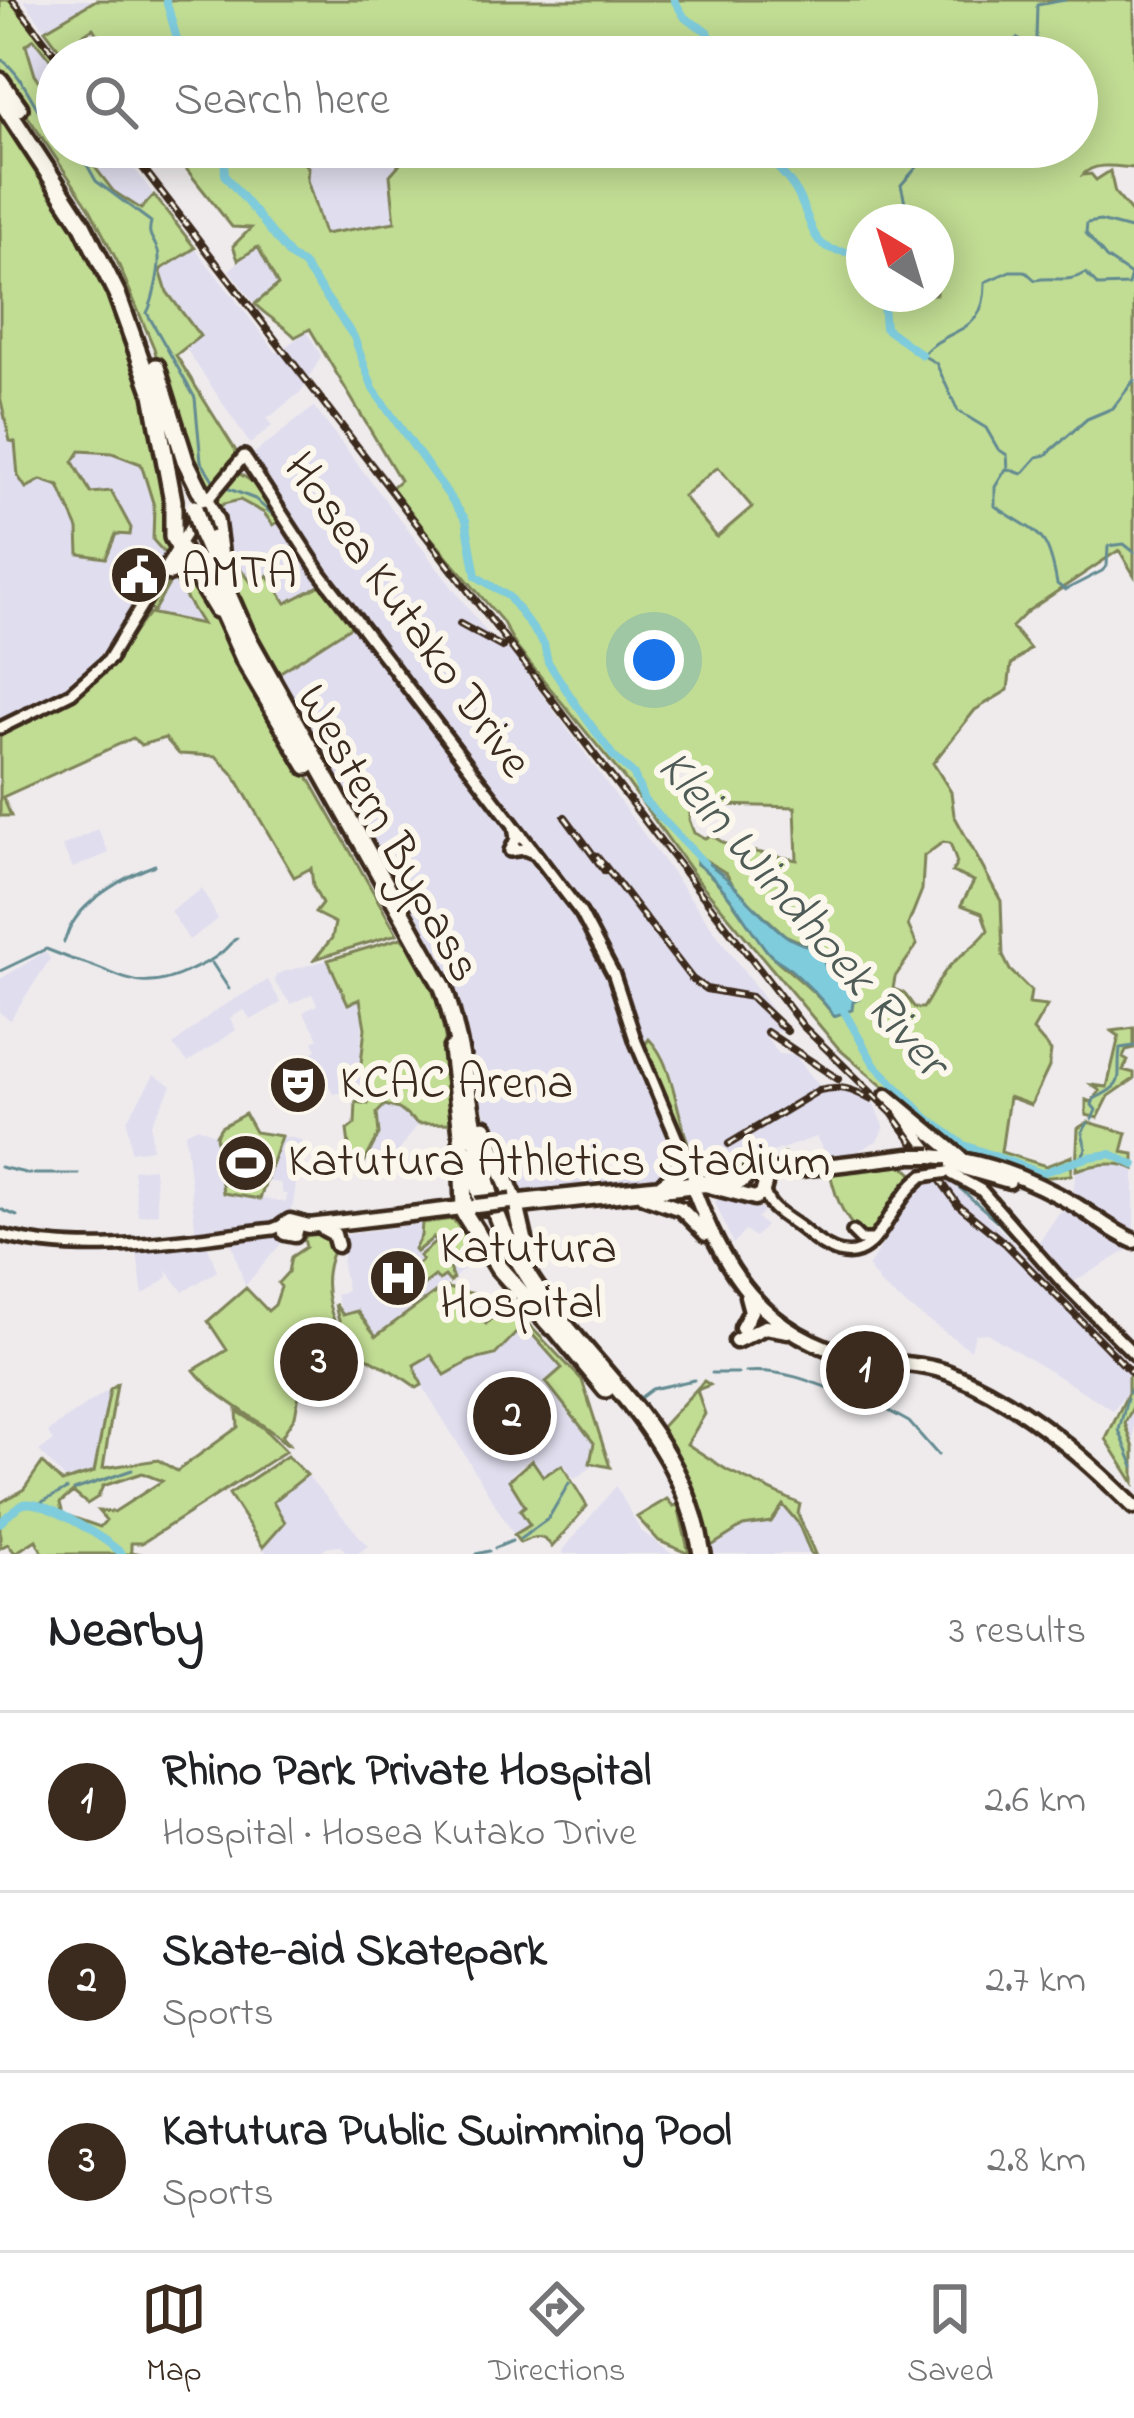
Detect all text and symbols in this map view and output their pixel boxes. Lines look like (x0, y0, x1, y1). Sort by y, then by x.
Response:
search box (36, 36, 1098, 168)
icon: search (78, 69, 144, 135)
text: Search here (174, 69, 390, 135)
north arrow (846, 204, 954, 312)
street label: Hosea Kutako Drive (264, 439, 549, 794)
place label: AMTA (181, 540, 297, 610)
public building icon: AMTA (108, 544, 170, 606)
your location (624, 630, 684, 690)
street label: Western Bypass (276, 672, 498, 996)
water label: Klein Windhoek River (637, 734, 969, 1101)
place label: KCAC Arena (340, 1050, 573, 1120)
theatre icon: KCAC Arena (267, 1054, 329, 1116)
place label: Katutura Athletics Stadium (288, 1128, 831, 1198)
sports icon: Katutura Athletics Stadium (215, 1132, 277, 1194)
place label: Katutura Hospital (440, 1215, 617, 1340)
hospital icon: Katutura Hospital (367, 1247, 429, 1309)
pin: 3 (280, 1317, 358, 1407)
pin: 1 (826, 1325, 904, 1415)
pin: 2 (473, 1371, 551, 1461)
text: Nearby (48, 1595, 204, 1670)
text: 3 results (949, 1604, 1086, 1661)
text: Rhino Park Private Hospital (162, 1740, 651, 1806)
text: 1 (81, 1773, 93, 1830)
text: 2.6 km (984, 1773, 1086, 1830)
text: Hospital · Hosea Kutako Drive (162, 1806, 636, 1863)
text: Skate-aid Skatepark (162, 1920, 547, 1986)
text: 2 (77, 1953, 97, 2010)
text: 2.7 km (985, 1953, 1086, 2010)
text: Sports (162, 1986, 274, 2043)
text: Katutura Public Swimming Pool (162, 2100, 732, 2166)
text: 3 (79, 2133, 95, 2190)
text: 2.8 km (987, 2133, 1086, 2190)
text: Sports (162, 2166, 274, 2223)
tab: Map (141, 2276, 207, 2396)
tab: Directions (488, 2276, 626, 2396)
tab: Saved (907, 2276, 993, 2396)

